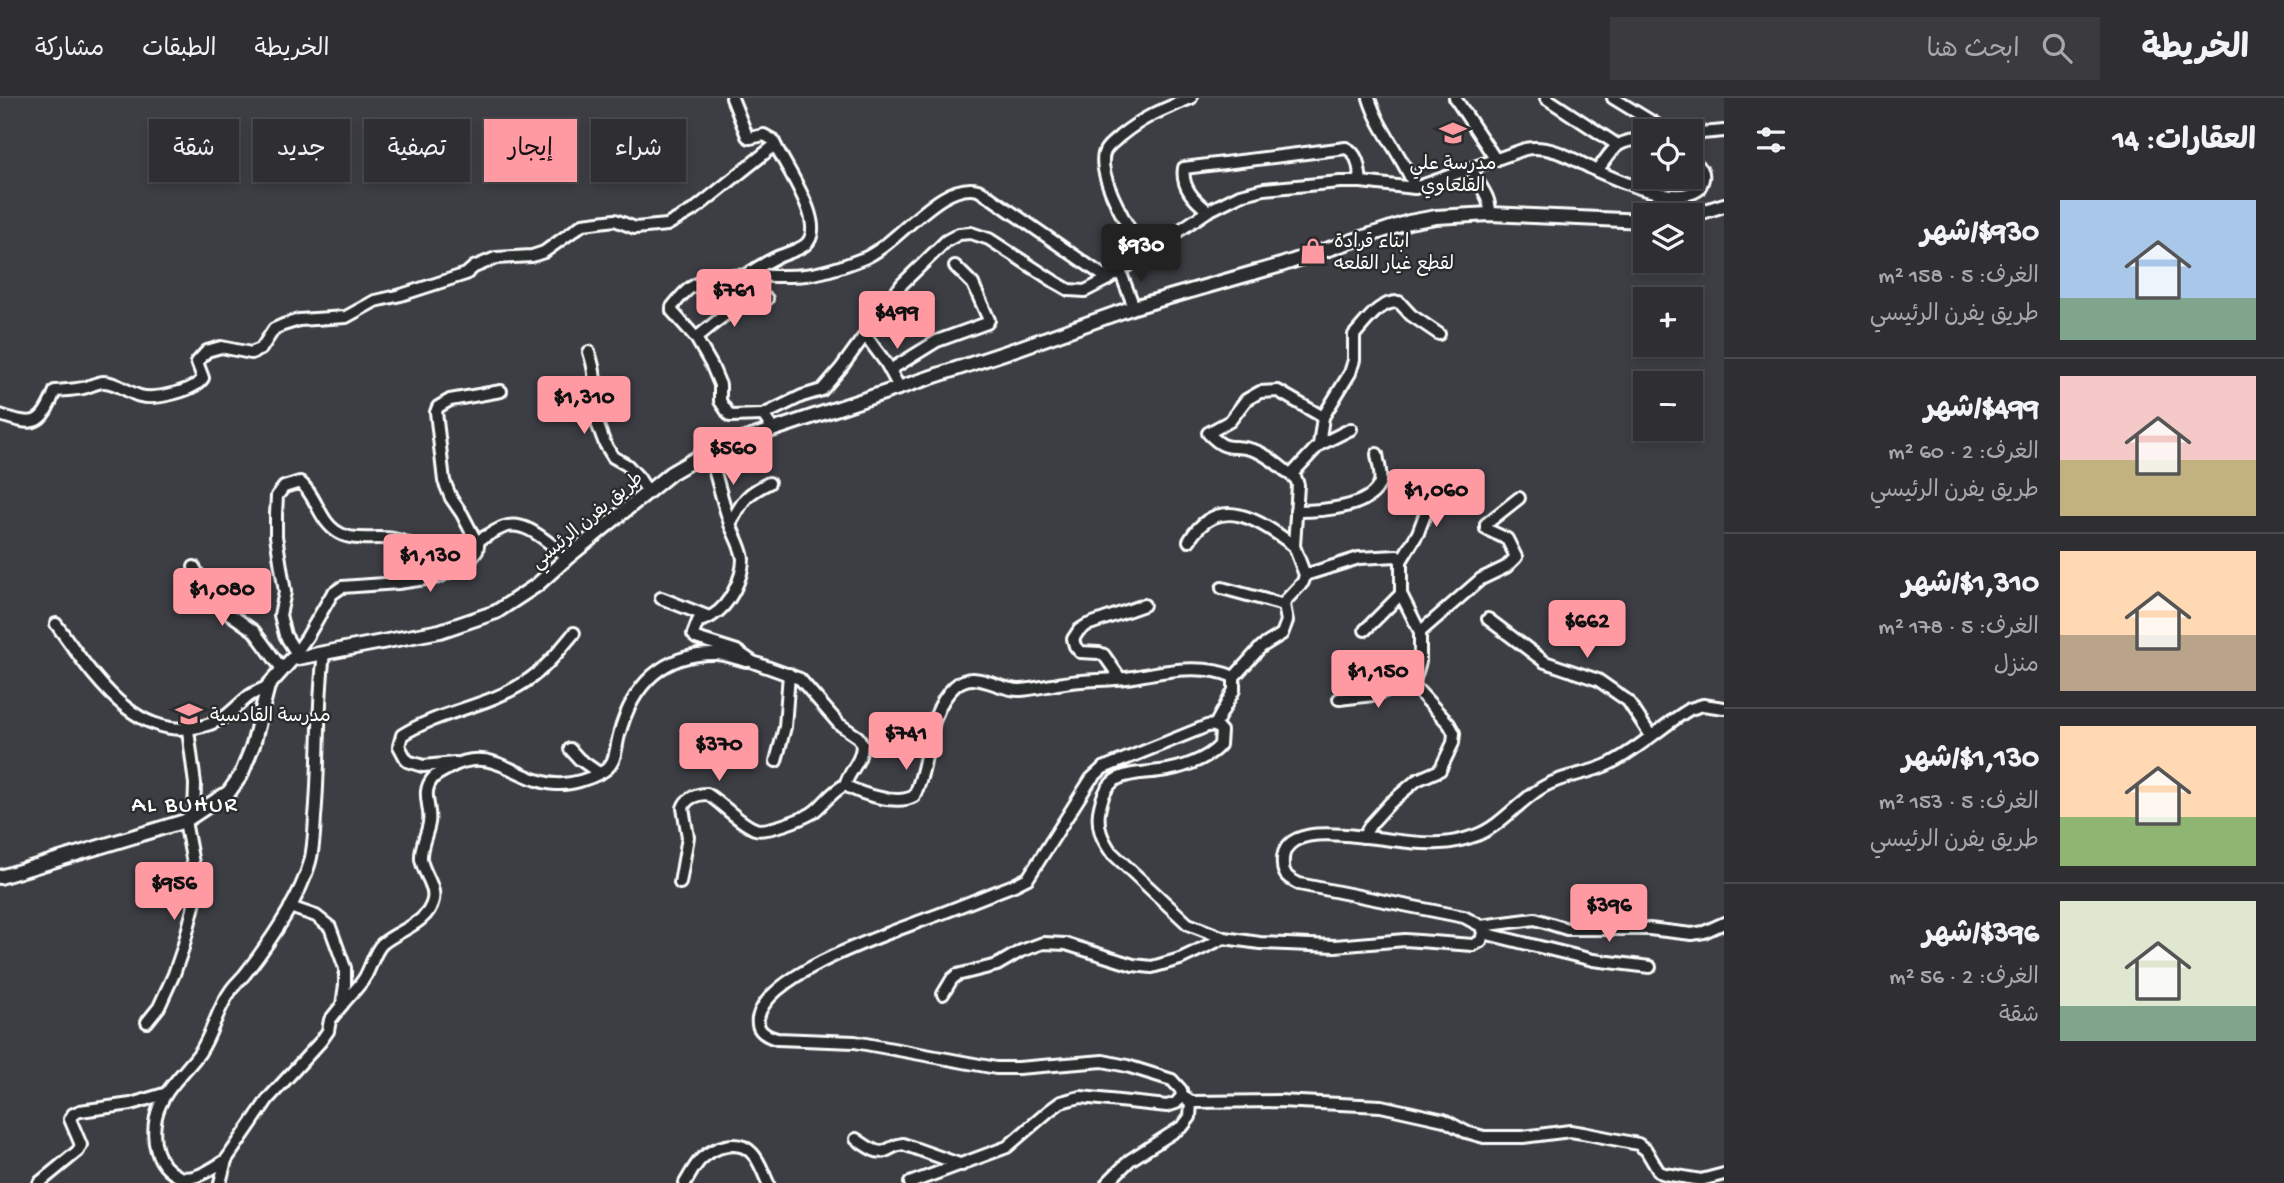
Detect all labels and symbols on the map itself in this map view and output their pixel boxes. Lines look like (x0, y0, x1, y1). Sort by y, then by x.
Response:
school or university icon: مدرسة علي القلعاوي (1438, 118, 1468, 148)
place label: مدرسة علي القلعاوي (1410, 154, 1496, 199)
pin: $930 (1100, 225, 1182, 284)
place label: ابناء قرادة لقطع غيار القلعه (1334, 232, 1454, 277)
shop icon: ابناء قرادة لقطع غيار القلعه (1298, 236, 1328, 266)
pin: $761 (693, 270, 775, 329)
pin: $499 (856, 292, 938, 351)
pin: $1,310 (527, 376, 641, 436)
pin: $560 (692, 428, 774, 487)
street label: طريق يفرن الرئيسي (527, 468, 650, 577)
pin: $1,060 (1379, 470, 1493, 529)
pin: $1,130 (373, 534, 487, 594)
pin: $1,080 (165, 568, 279, 628)
pin: $662 (1546, 601, 1628, 660)
pin: $1,150 (1321, 650, 1435, 710)
school or university icon: مدرسة القادسية (174, 699, 204, 729)
place label: مدرسة القادسية (210, 706, 331, 729)
pin: $741 (865, 712, 947, 772)
pin: $370 (678, 724, 760, 783)
district label: AL BUHUR (132, 793, 238, 820)
pin: $956 (133, 862, 215, 922)
pin: $396 (1568, 884, 1650, 944)

